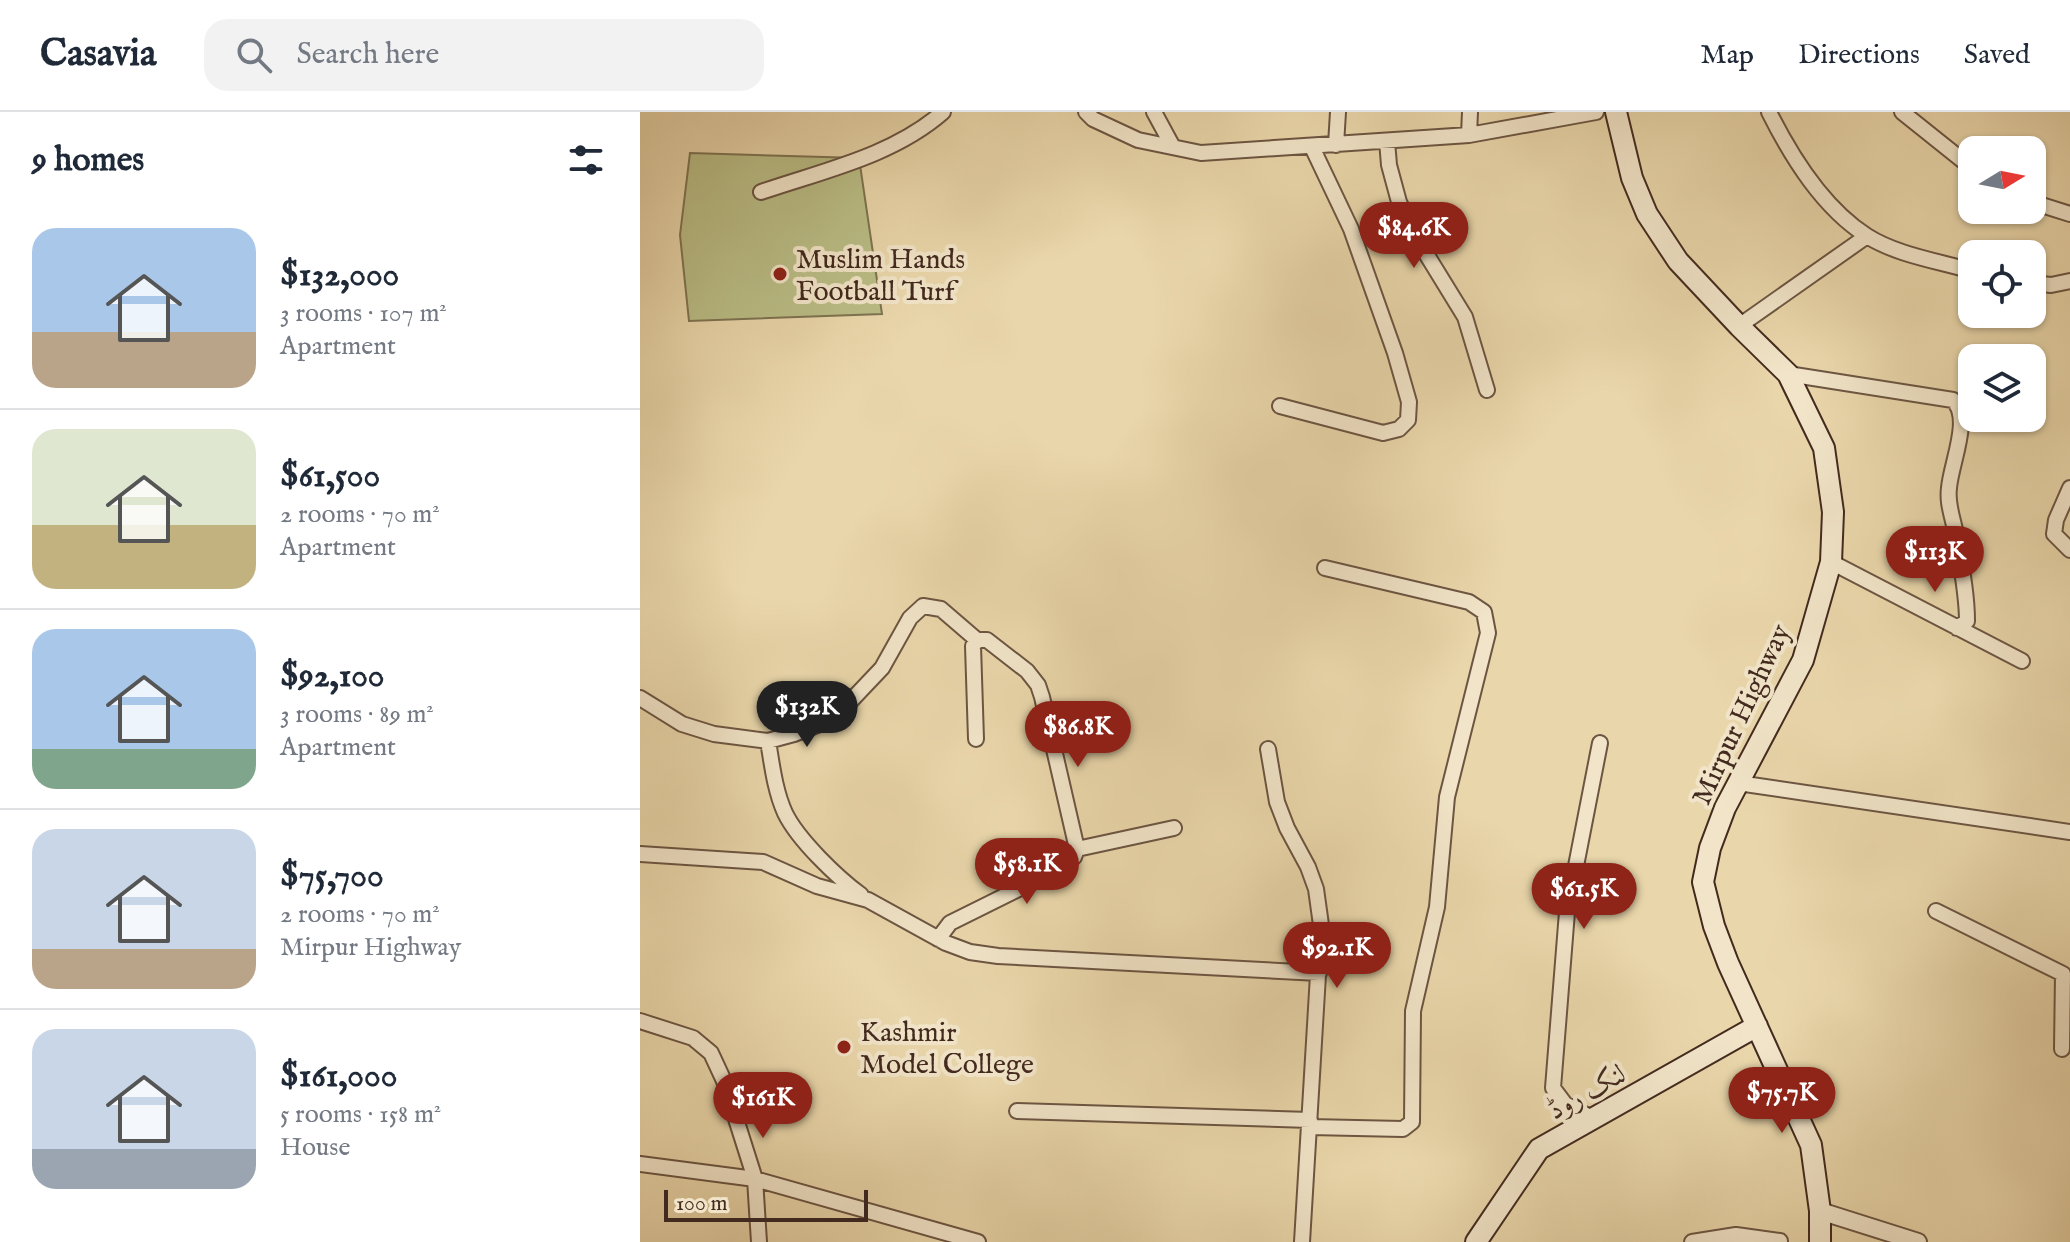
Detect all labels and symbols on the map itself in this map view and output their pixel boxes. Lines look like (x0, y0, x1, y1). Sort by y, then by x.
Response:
north arrow (1958, 136, 2046, 224)
pin: $84.6K (1349, 202, 1479, 270)
place label: Muslim Hands Football Turf (796, 243, 965, 310)
marker: Muslim Hands Football Turf (771, 265, 789, 283)
pin: $113K (1879, 526, 1991, 594)
street label: Mirpur Highway (1685, 619, 1799, 811)
pin: $132K (751, 681, 863, 749)
pin: $86.8K (1013, 701, 1143, 769)
pin: $58.1K (962, 838, 1092, 906)
pin: $61.5K (1519, 863, 1649, 931)
pin: $92.1K (1272, 922, 1402, 990)
place label: Kashmir Model College (860, 1016, 1034, 1083)
marker: Kashmir Model College (835, 1038, 853, 1056)
street label: لنک روڈ (1542, 1057, 1633, 1129)
pin: $75.7K (1717, 1067, 1847, 1135)
pin: $161K (707, 1072, 819, 1140)
scale bar (664, 1186, 868, 1222)

